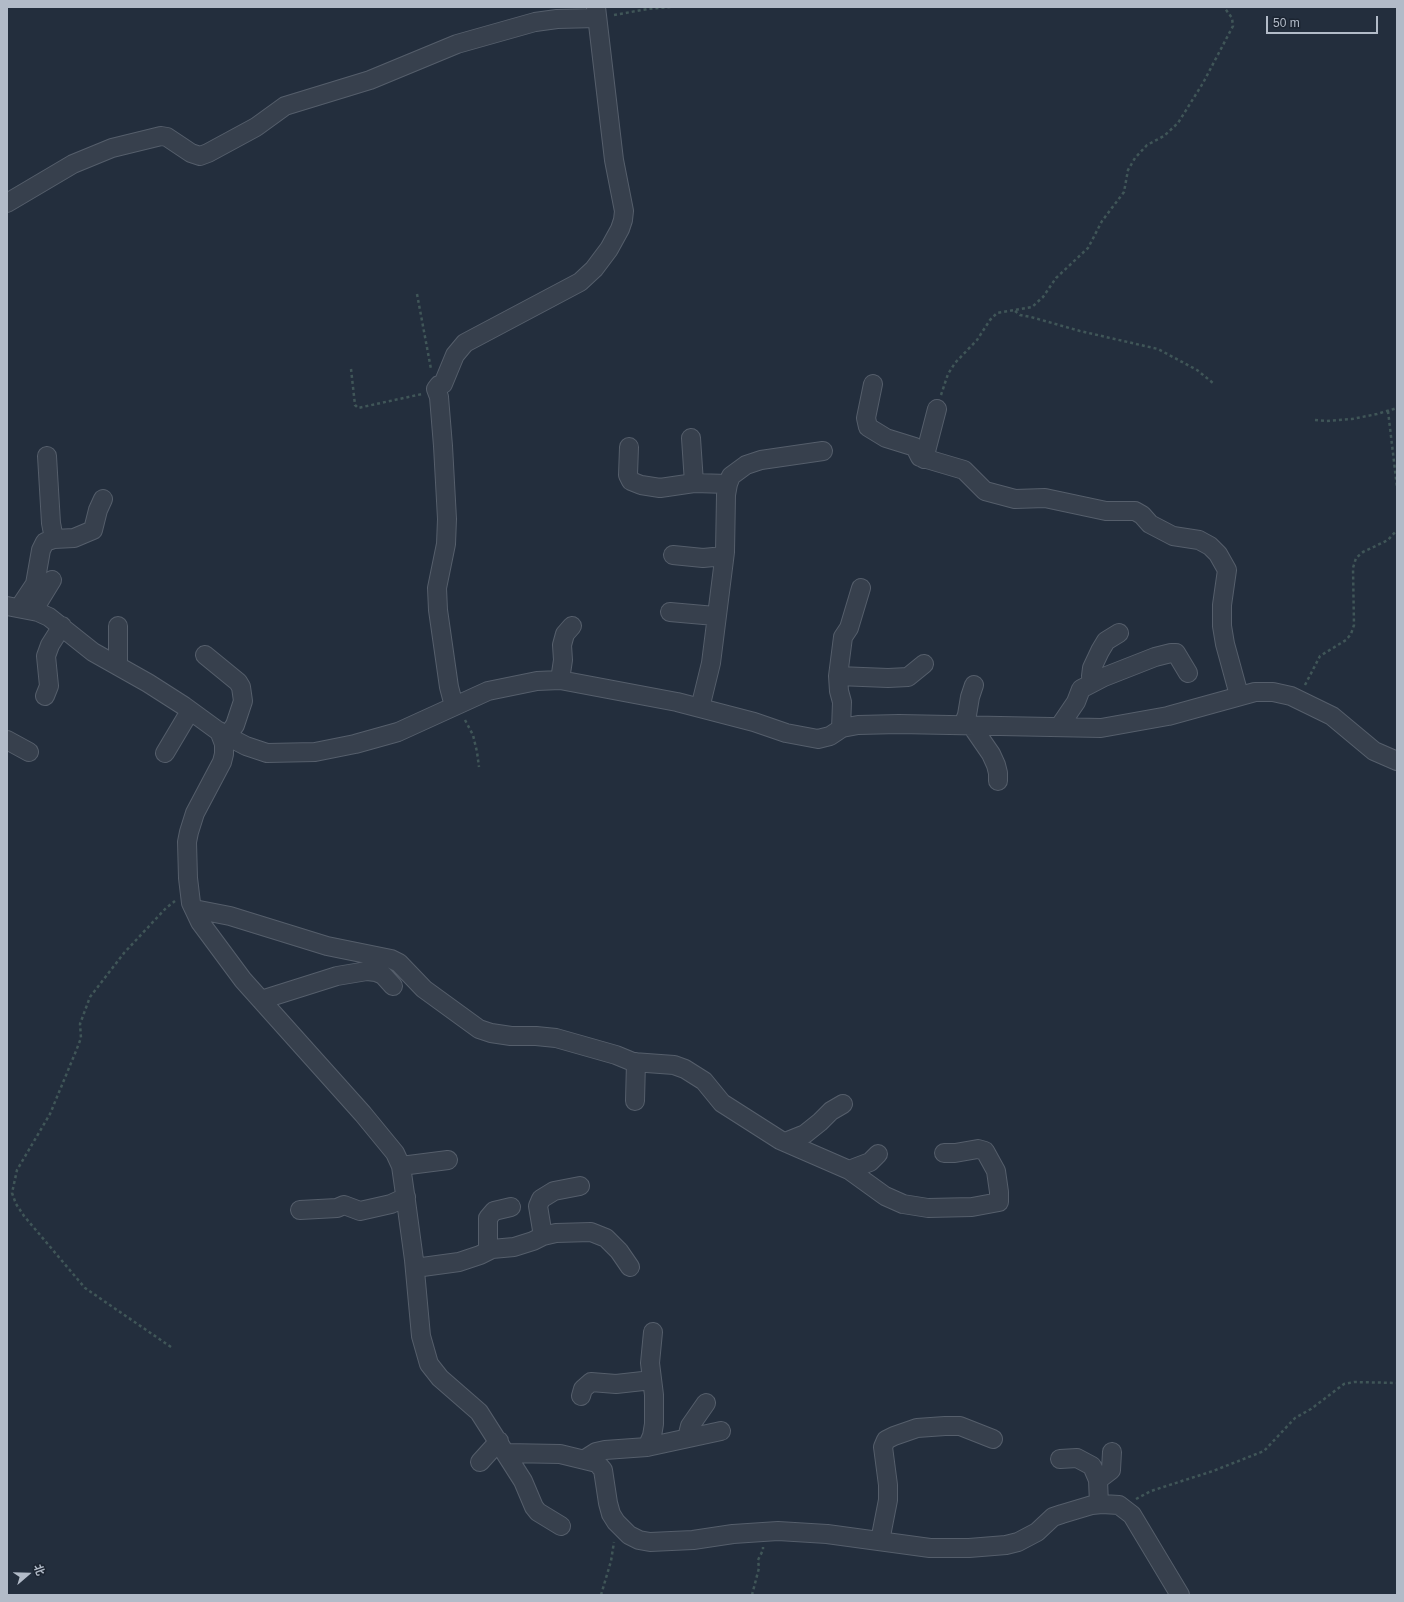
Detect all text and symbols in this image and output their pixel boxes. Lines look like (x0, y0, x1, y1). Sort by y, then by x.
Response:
scale bar (1268, 8, 1380, 34)
text: 50 m (1273, 16, 1300, 30)
north arrow (8, 1554, 48, 1594)
text: 北 (32, 1563, 47, 1577)

